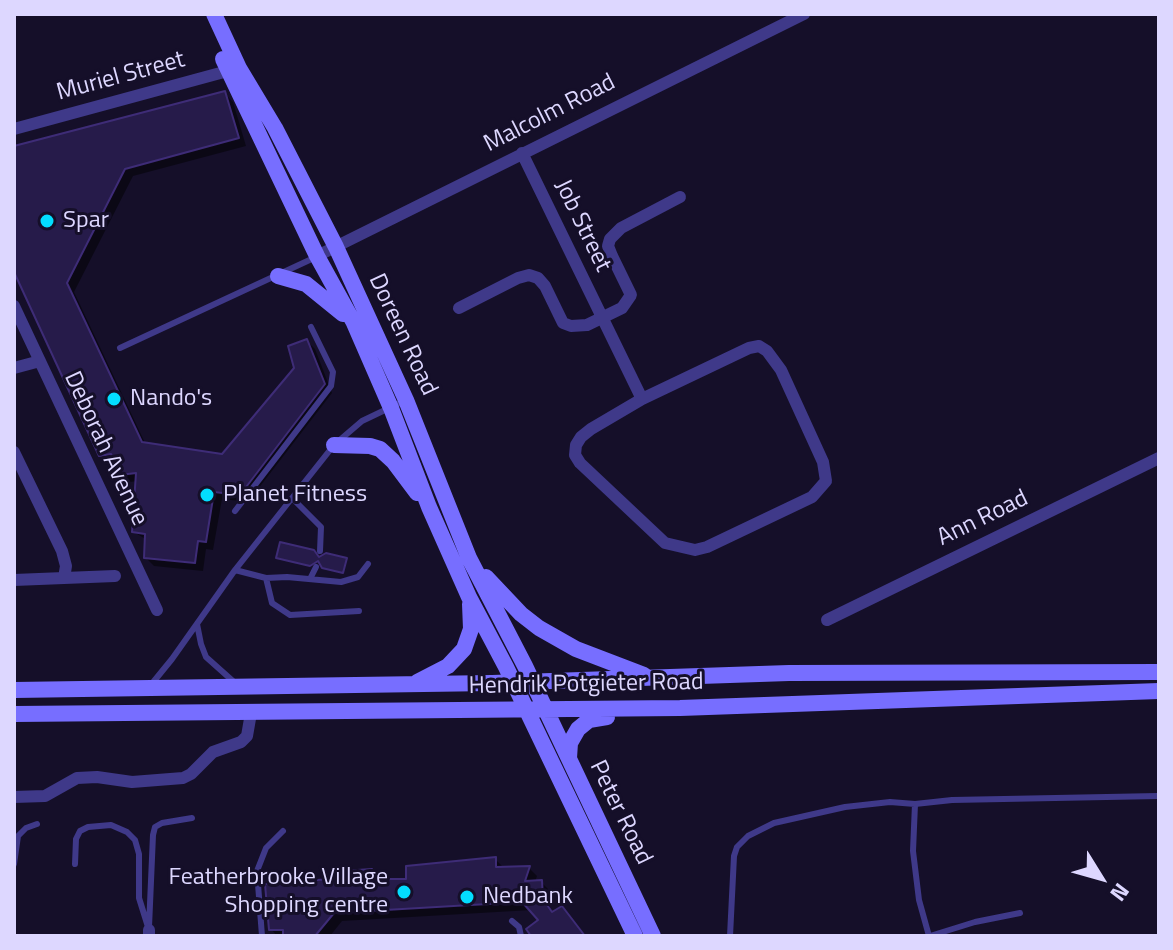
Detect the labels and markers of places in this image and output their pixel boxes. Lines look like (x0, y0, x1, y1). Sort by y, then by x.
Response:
place label: Spar (63, 207, 109, 235)
marker: Spar (38, 212, 56, 230)
place label: Nando's (130, 385, 212, 413)
marker: Nando's (105, 390, 123, 408)
place label: Planet Fitness (223, 481, 367, 509)
marker: Planet Fitness (198, 486, 216, 504)
place label: Featherbrooke Village Shopping centre (169, 864, 388, 920)
marker: Featherbrooke Village Shopping centre (395, 883, 413, 901)
place label: Nedbank (483, 883, 573, 911)
marker: Nedbank (458, 888, 476, 906)

